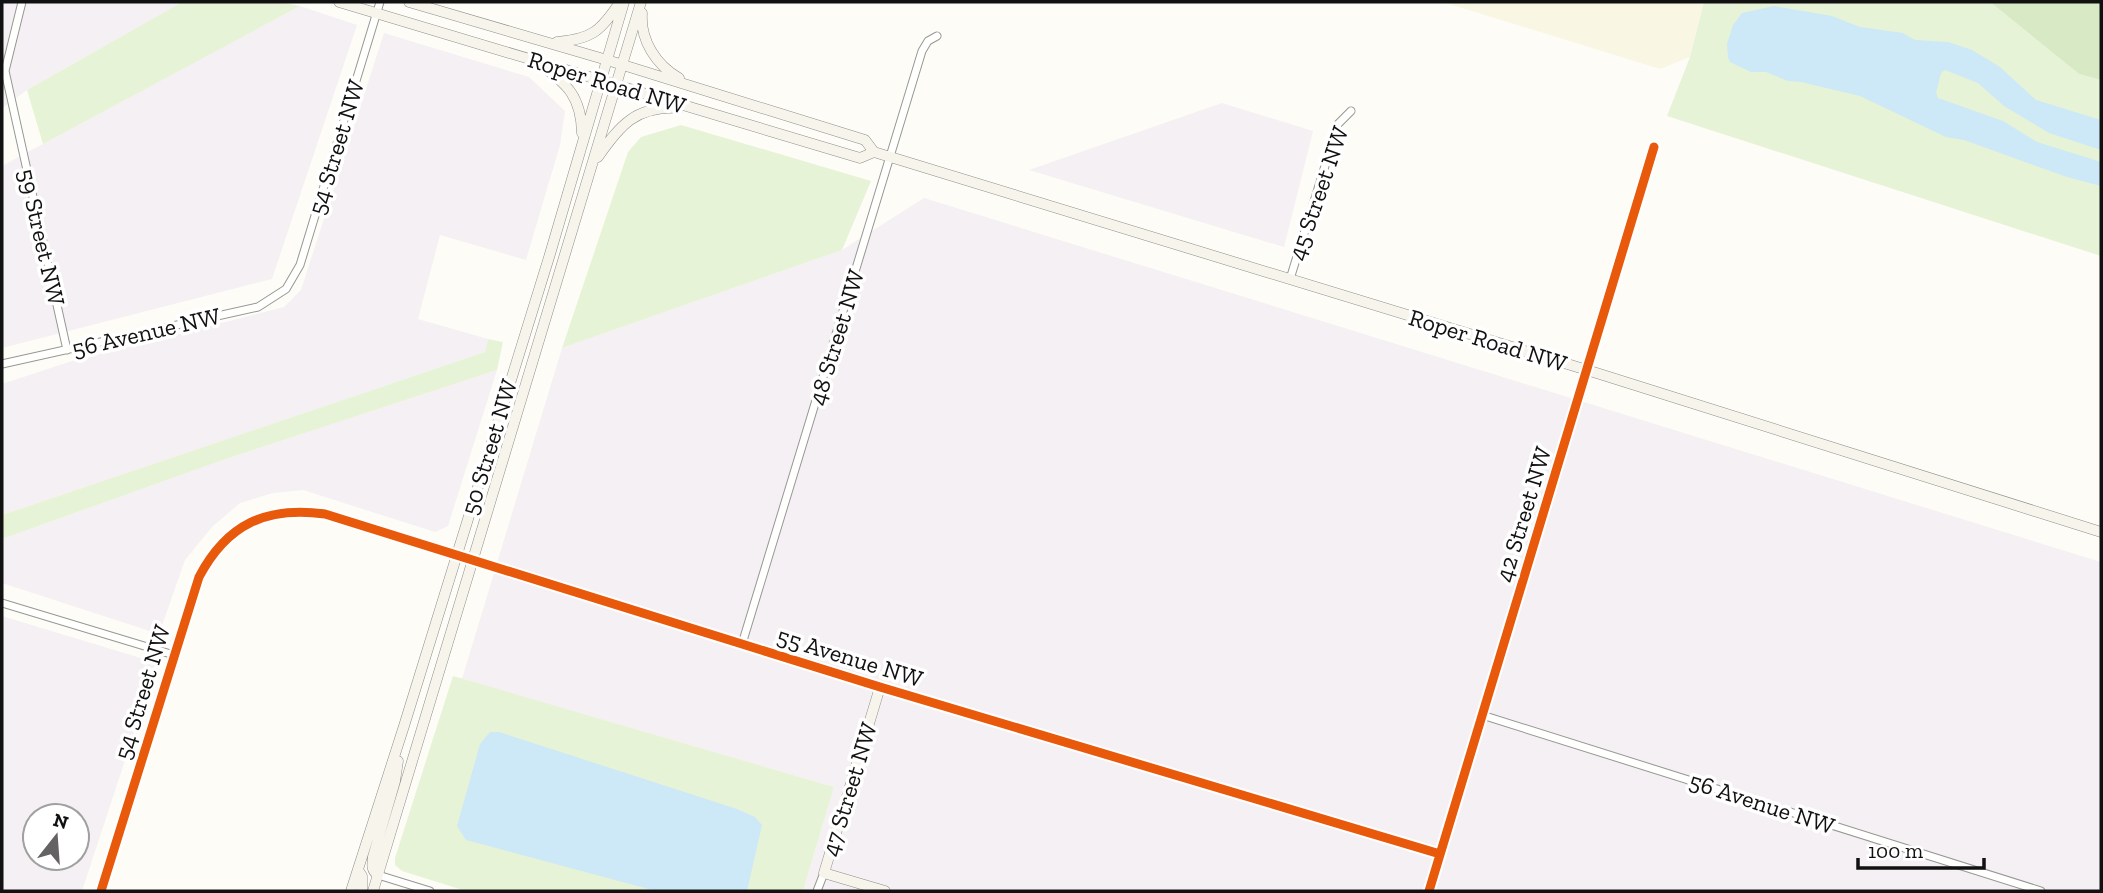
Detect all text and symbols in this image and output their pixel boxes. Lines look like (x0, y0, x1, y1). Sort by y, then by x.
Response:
street label: Roper Road NW (525, 44, 690, 120)
street label: 54 Street NW (302, 76, 370, 218)
street label: 45 Street NW (1282, 122, 1355, 264)
street label: 59 Street NW (12, 166, 72, 309)
street label: 48 Street NW (802, 265, 871, 408)
street label: 56 Avenue NW (69, 301, 224, 363)
street label: Roper Road NW (1406, 302, 1571, 378)
street label: 50 Street NW (455, 375, 524, 518)
street label: 42 Street NW (1489, 442, 1557, 585)
street label: 54 Street NW (108, 621, 176, 763)
street label: 55 Avenue NW (774, 621, 927, 693)
street label: 47 Street NW (815, 718, 883, 859)
street label: 56 Avenue NW (1686, 766, 1839, 840)
north arrow (21, 802, 91, 872)
text: N (51, 808, 71, 834)
scale bar (1858, 826, 1984, 870)
text: 100 m (1868, 838, 1923, 863)

